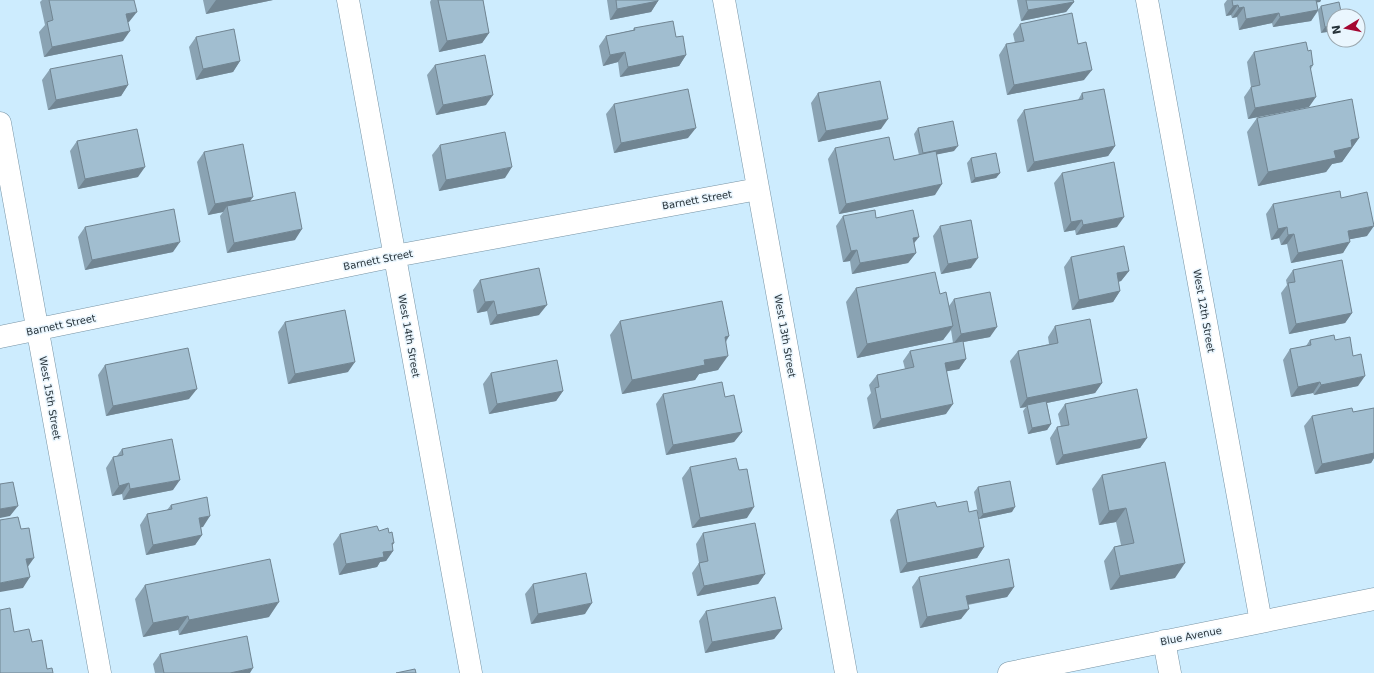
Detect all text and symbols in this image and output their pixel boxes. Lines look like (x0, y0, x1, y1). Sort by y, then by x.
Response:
north arrow (1326, 8, 1366, 48)
text: N (1329, 24, 1344, 35)
street label: Barnett Street (661, 188, 733, 212)
street label: Barnett Street (342, 248, 414, 272)
street label: West 12th Street (1191, 269, 1217, 354)
street label: West 14th Street (396, 294, 422, 379)
street label: West 13th Street (772, 294, 798, 379)
street label: Barnett Street (25, 312, 97, 338)
street label: West 15th Street (37, 356, 63, 441)
street label: Blue Avenue (1159, 625, 1223, 647)

